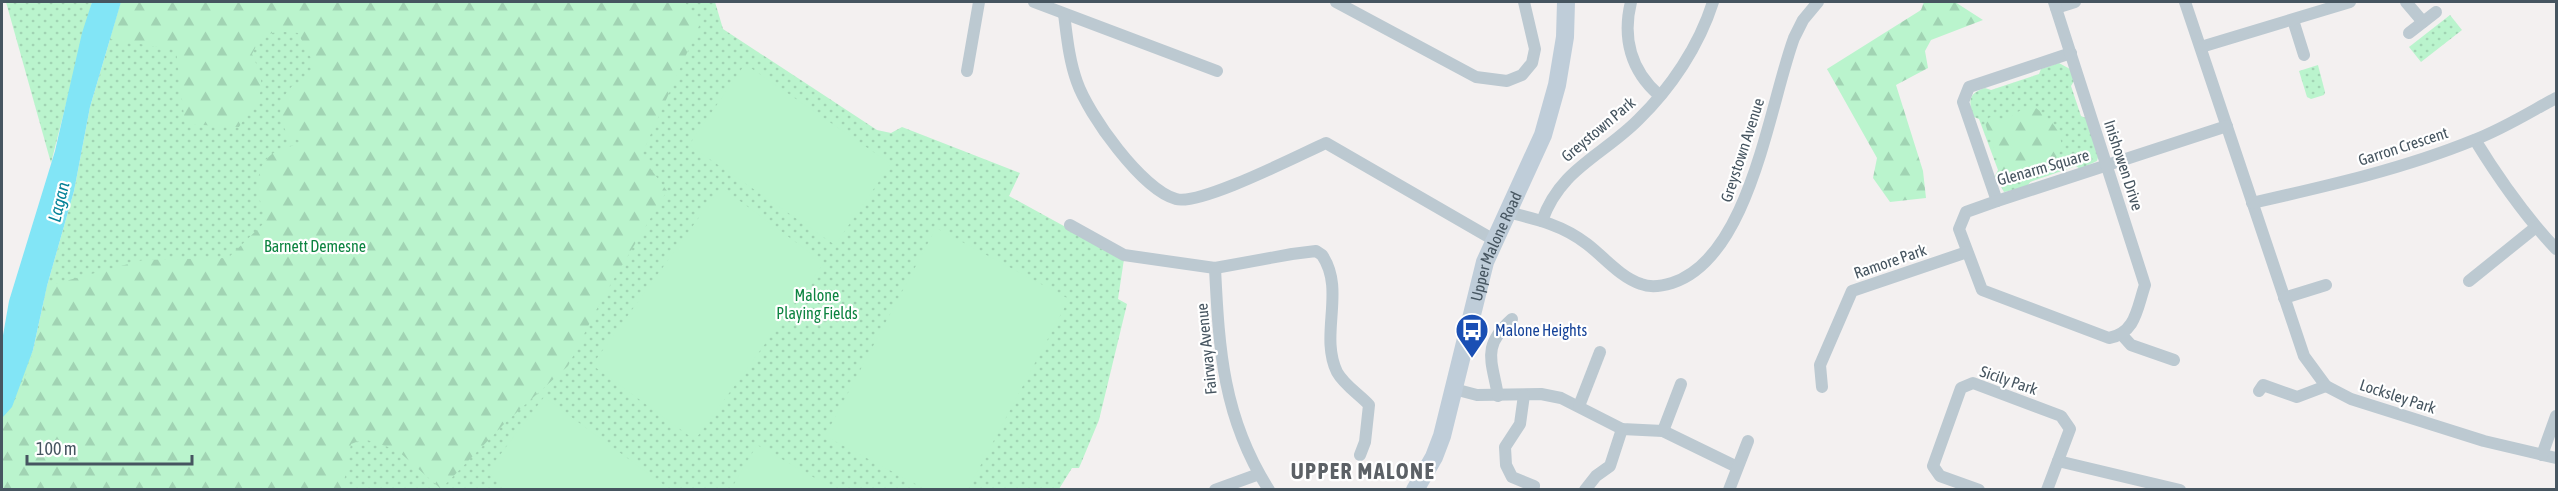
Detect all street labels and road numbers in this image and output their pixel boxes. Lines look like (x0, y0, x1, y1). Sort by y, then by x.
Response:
street label: Greystown Park (1558, 93, 1639, 166)
street label: Greystown Avenue (1717, 96, 1768, 205)
street label: Inishowen Drive (2101, 118, 2147, 212)
street label: Garron Crescent (2356, 123, 2450, 169)
street label: Glenarm Square (1995, 145, 2091, 190)
street label: Upper Malone Road (1467, 189, 1525, 303)
street label: Ramore Park (1851, 240, 1929, 282)
street label: Fairway Avenue (1192, 302, 1221, 396)
street label: Sicily Park (1978, 362, 2040, 399)
street label: Locksley Park (2357, 375, 2438, 418)

